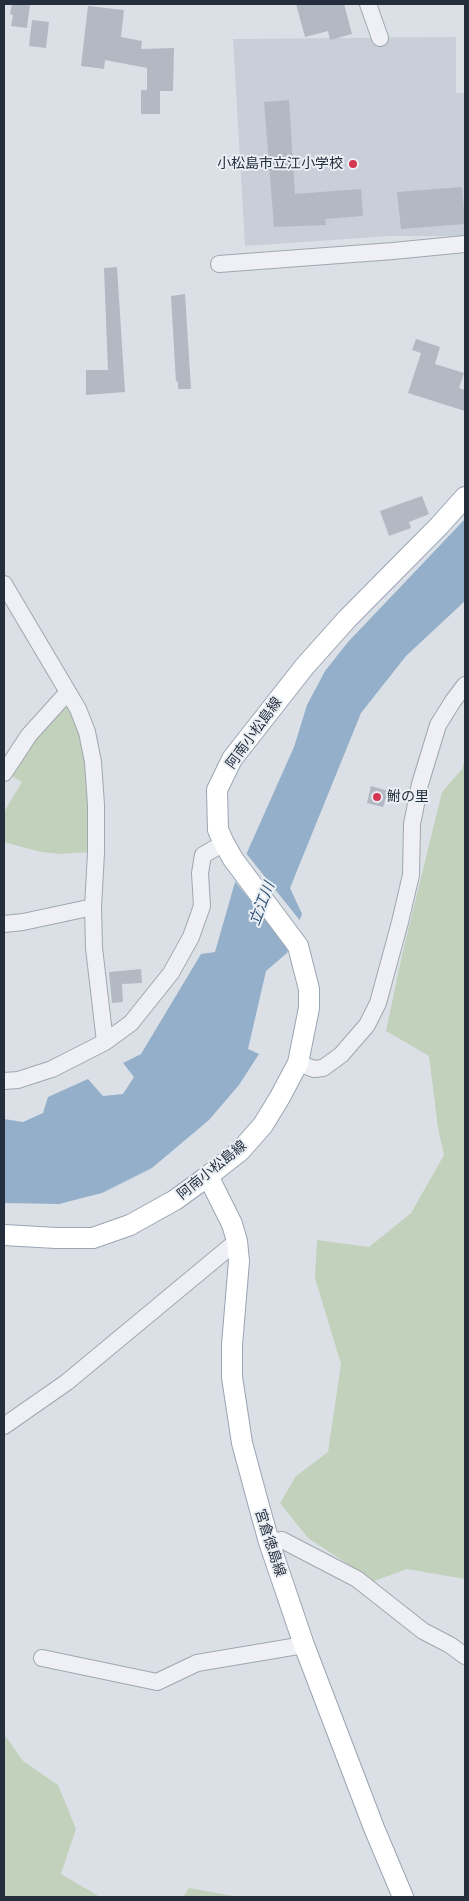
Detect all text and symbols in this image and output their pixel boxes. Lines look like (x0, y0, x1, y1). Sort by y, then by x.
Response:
place label: 小松島市立江小学校 (217, 156, 343, 172)
marker: 小松島市立江小学校 (347, 158, 359, 170)
street label: 阿南小松島線 (223, 694, 285, 772)
place label: 鮒の里 (387, 789, 429, 805)
marker: 鮒の里 (371, 791, 383, 803)
water label: 立江川 (246, 880, 278, 928)
street label: 阿南小松島線 (174, 1137, 250, 1203)
street label: 宮倉徳島線 (251, 1507, 289, 1579)

